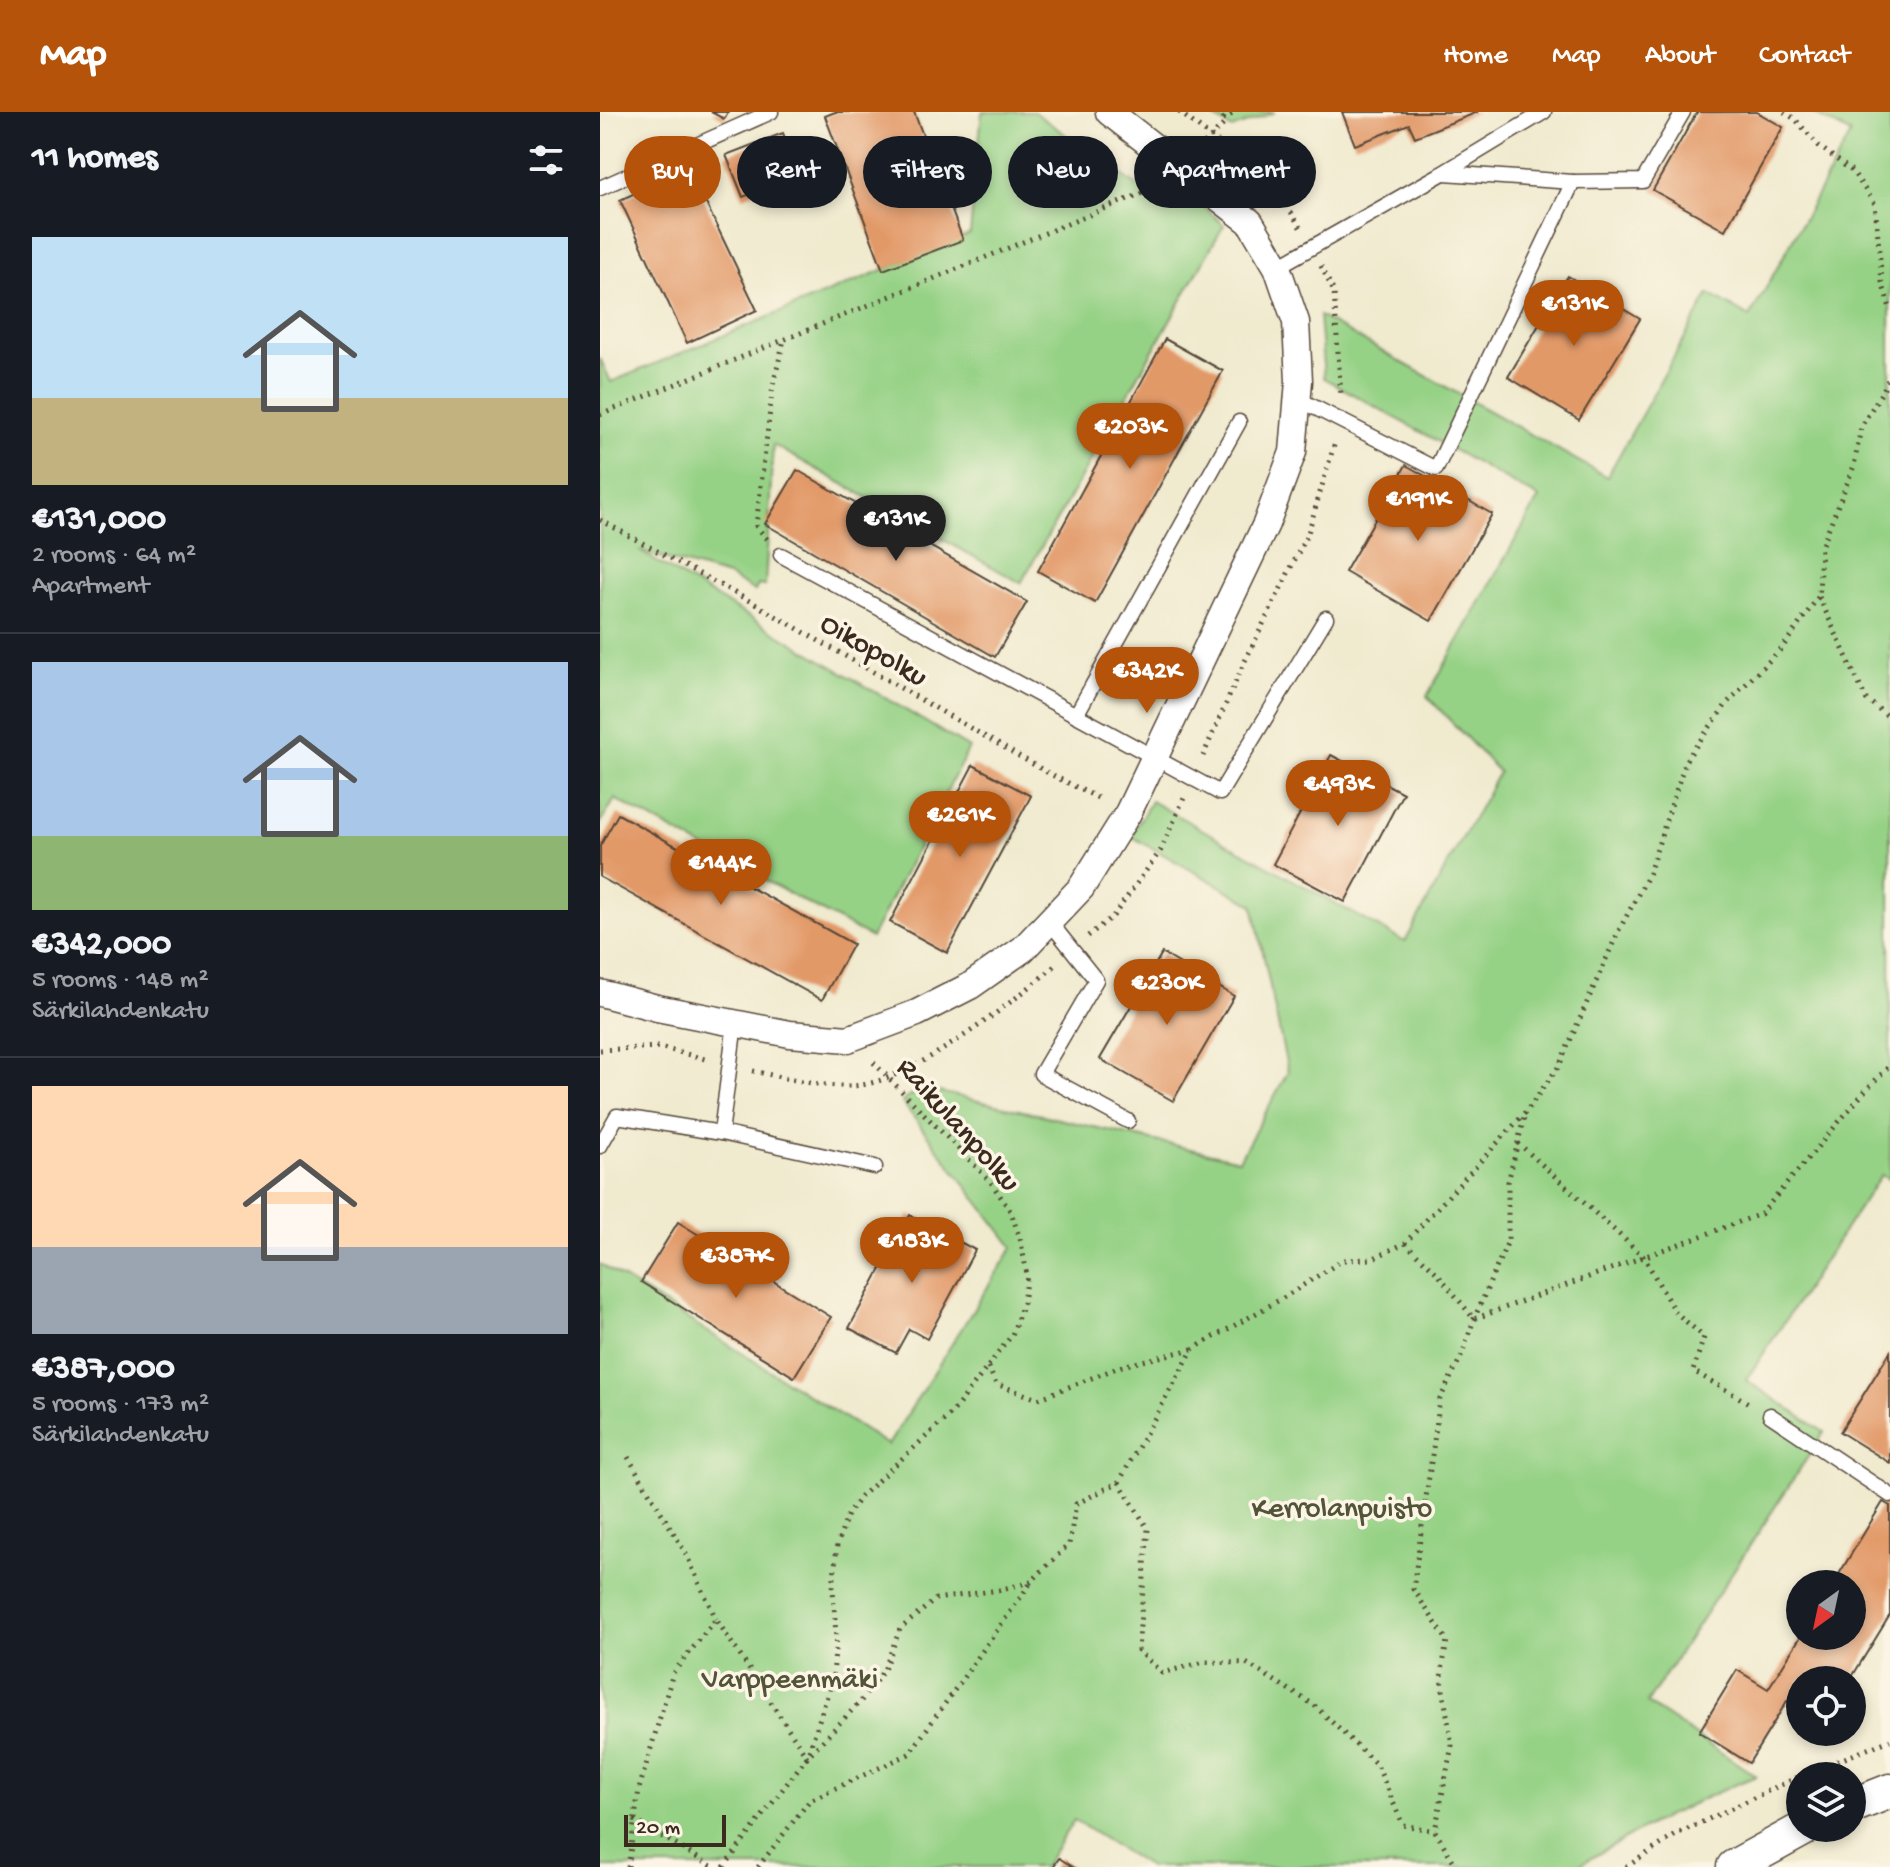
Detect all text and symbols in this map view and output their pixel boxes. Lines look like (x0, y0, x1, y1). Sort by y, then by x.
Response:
text: Map (40, 34, 106, 78)
text: Home (1443, 40, 1508, 73)
text: Map (1552, 40, 1601, 73)
text: About (1645, 40, 1715, 73)
text: Contact (1759, 40, 1850, 73)
chip: Buy (624, 136, 721, 208)
chip: Rent (737, 136, 847, 208)
chip: Filters (863, 136, 992, 208)
chip: New (1008, 136, 1118, 208)
chip: Apartment (1134, 136, 1316, 208)
icon: filters (524, 138, 568, 182)
text: 11 homes (32, 140, 158, 180)
pin: €131K (1518, 280, 1630, 348)
icon: home (228, 289, 372, 433)
text: €131K (1542, 290, 1606, 321)
pin: €203K (1074, 403, 1186, 471)
text: €203K (1095, 413, 1165, 444)
pin: €191K (1362, 475, 1474, 543)
text: €191K (1386, 485, 1450, 516)
pin: €131K (840, 495, 952, 563)
text: €131,000 (32, 501, 166, 541)
text: €131K (864, 505, 928, 536)
text: 2 rooms · 64 m² (32, 541, 196, 572)
text: Apartment (32, 572, 149, 603)
street label: Oikopolku (813, 607, 933, 697)
pin: €342K (1091, 647, 1203, 715)
text: €342K (1113, 657, 1181, 688)
icon: home (228, 714, 372, 858)
pin: €493K (1282, 760, 1394, 828)
text: €493K (1304, 770, 1372, 801)
pin: €261K (904, 791, 1016, 859)
text: €261K (927, 801, 993, 832)
pin: €144K (665, 839, 777, 907)
text: €144K (689, 849, 753, 880)
text: €342,000 (32, 926, 171, 966)
pin: €230K (1111, 959, 1223, 1027)
text: 5 rooms · 148 m² (32, 966, 209, 997)
text: €230K (1132, 969, 1202, 1000)
text: Särkilahdenkatu (32, 997, 209, 1028)
street label: Raikulanpolku (887, 1052, 1026, 1200)
icon: home (228, 1138, 372, 1282)
pin: €183K (856, 1217, 968, 1285)
text: €183K (878, 1227, 946, 1258)
pin: €387K (680, 1232, 792, 1300)
text: €387K (700, 1242, 772, 1273)
text: €387,000 (32, 1350, 175, 1390)
text: 5 rooms · 173 m² (32, 1390, 209, 1421)
text: Särkilahdenkatu (32, 1421, 209, 1452)
park label: Kerrolanpuisto (1252, 1493, 1432, 1528)
north arrow (1786, 1570, 1866, 1650)
map controls (1786, 1570, 1866, 1842)
park label: Varppeenmäki (701, 1664, 878, 1699)
button: locate (1786, 1666, 1866, 1746)
button: layers (1786, 1762, 1866, 1842)
scale bar (624, 1811, 726, 1847)
text: 20 m (636, 1816, 680, 1842)

